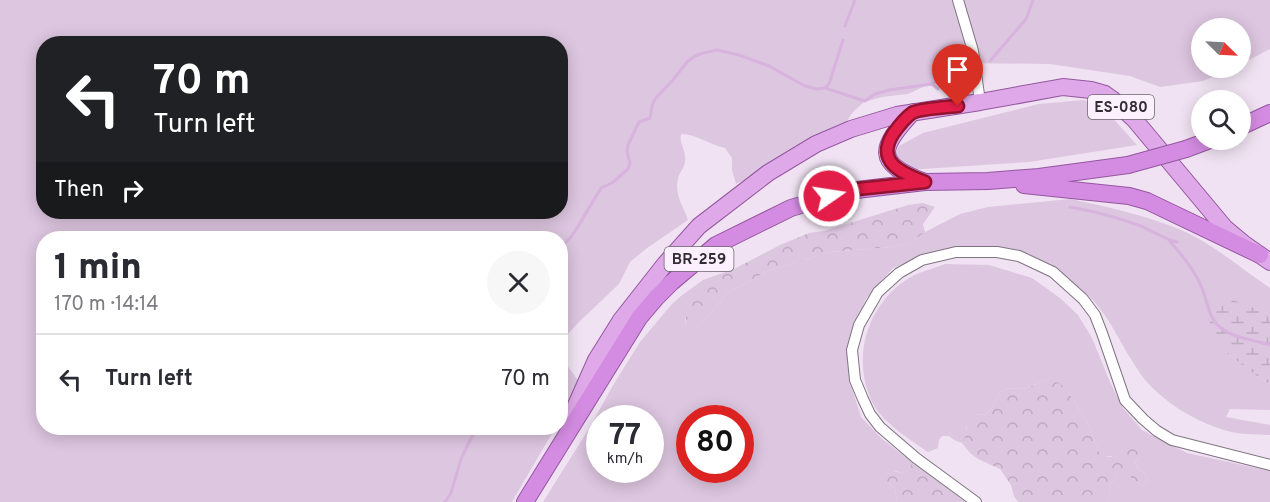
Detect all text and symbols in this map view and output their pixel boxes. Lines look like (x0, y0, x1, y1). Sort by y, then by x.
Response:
north arrow (1191, 18, 1251, 78)
map controls (1191, 18, 1251, 150)
pin (932, 44, 983, 106)
icon: arrive (941, 53, 974, 86)
text: 70 m (153, 56, 251, 109)
icon: left (54, 60, 132, 138)
button: search (1191, 90, 1251, 150)
road number: ES-080 (1088, 95, 1154, 119)
text: Turn left (153, 108, 255, 142)
position arrow (797, 164, 861, 228)
icon: right (116, 174, 149, 207)
text: Then (54, 177, 104, 204)
text: 1 min (54, 246, 142, 292)
road number: BR-259 (664, 247, 734, 271)
button: close (487, 251, 550, 314)
text: 170 m · 14:14 (54, 292, 159, 318)
icon: left (54, 363, 87, 396)
text: Turn left (105, 366, 193, 393)
text: 70 m (501, 366, 550, 393)
speed limit sign: 80 (676, 405, 754, 483)
text: 77 (609, 418, 641, 455)
text: km/h (607, 450, 643, 469)

